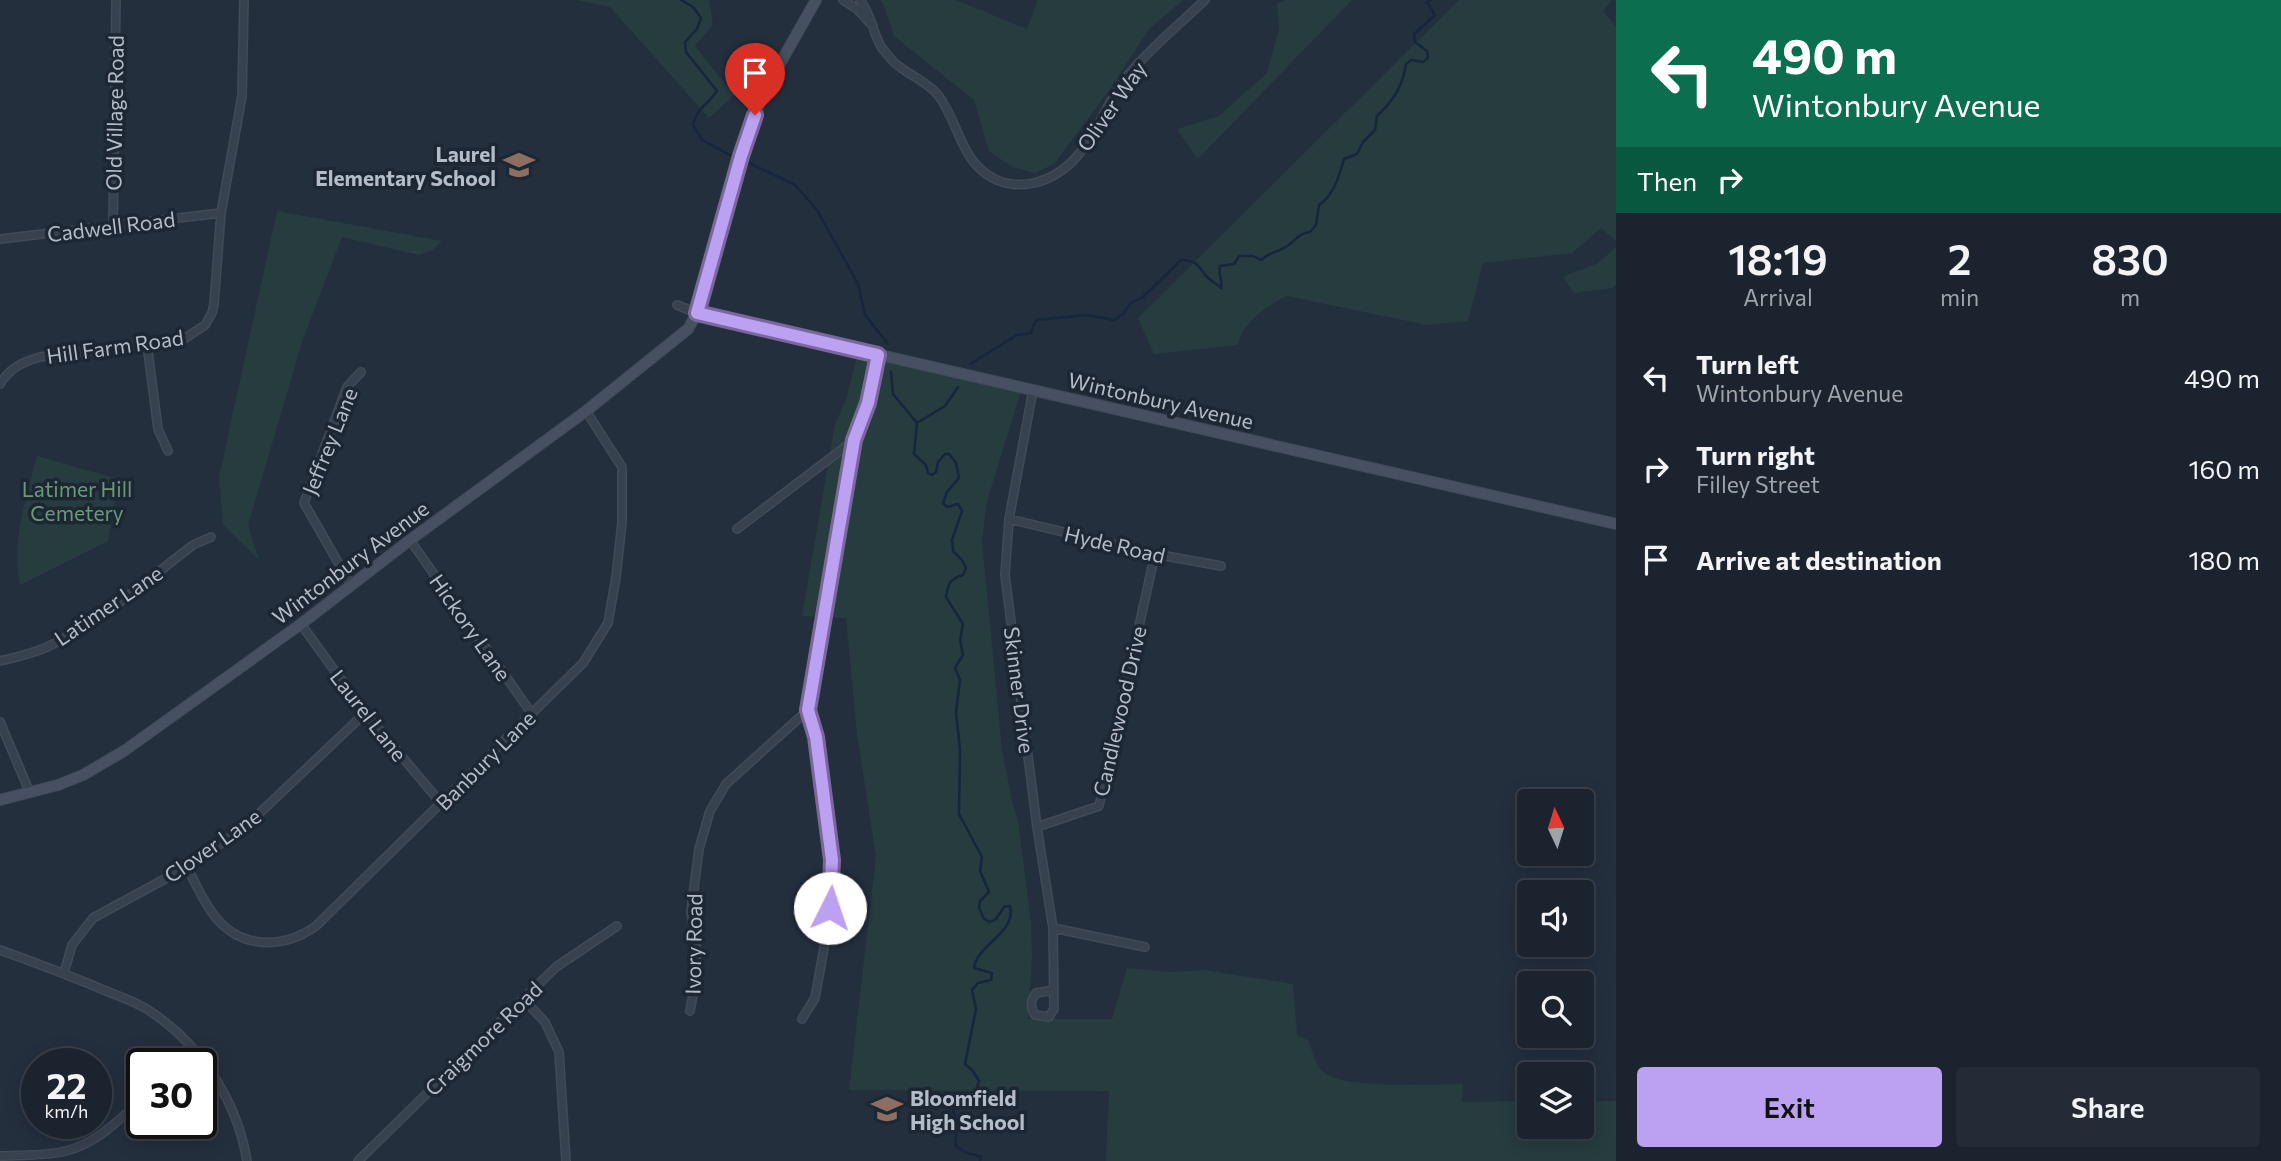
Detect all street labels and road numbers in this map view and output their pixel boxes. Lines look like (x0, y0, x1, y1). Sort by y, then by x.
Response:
street label: Old Village Road (100, 35, 128, 191)
street label: Oliver Way (1071, 56, 1151, 156)
street label: Cadwell Road (46, 206, 176, 246)
street label: Hill Farm Road (45, 324, 185, 368)
street label: Wintonbury Avenue (1066, 367, 1256, 433)
street label: Jeffrey Lane (296, 384, 362, 498)
street label: Wintonbury Avenue (267, 495, 433, 629)
street label: Hyde Road (1062, 520, 1168, 568)
street label: Latimer Lane (49, 560, 167, 650)
street label: Hickory Lane (425, 569, 517, 685)
street label: Candlewood Drive (1087, 623, 1151, 799)
street label: Skinner Drive (1000, 625, 1040, 755)
street label: Laurel Lane (326, 664, 412, 766)
street label: Banbury Lane (430, 705, 540, 815)
street label: Clover Lane (159, 803, 265, 887)
street label: Ivory Road (680, 893, 706, 995)
street label: Craigmore Road (419, 976, 547, 1100)

